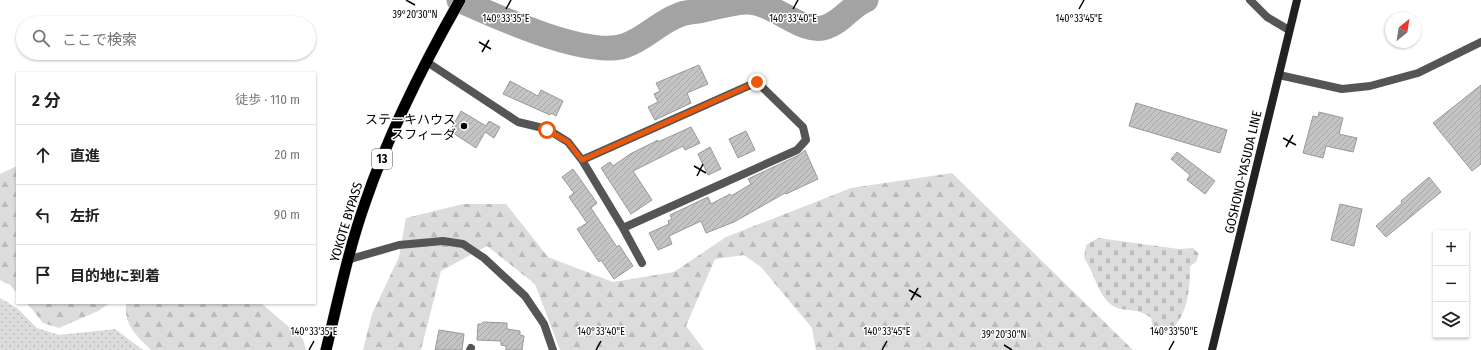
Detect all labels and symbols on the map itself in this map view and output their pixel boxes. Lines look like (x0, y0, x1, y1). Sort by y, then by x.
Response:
text: 39°20'30"N (393, 9, 437, 21)
north arrow (1385, 12, 1421, 48)
text: 140°33'35"E (483, 13, 530, 25)
text: 140°33'40"E (769, 13, 817, 25)
text: 140°33'45"E (1056, 13, 1103, 25)
route end (748, 73, 766, 91)
street label: GOSHONO-YASUDA LINE (1222, 109, 1264, 235)
place label: ステーキハウス スフィーダ (365, 112, 456, 142)
marker: ステーキハウス スフィーダ (459, 121, 469, 131)
route start (538, 121, 556, 139)
road number: 13 (372, 149, 392, 169)
street label: YOKOTE BYPASS (327, 180, 365, 264)
text: 140°33'35"E (291, 326, 338, 338)
text: 140°33'40"E (577, 326, 625, 338)
text: 140°33'45"E (864, 326, 911, 338)
text: 140°33'50"E (1150, 326, 1198, 338)
text: 39°20'30"N (982, 329, 1026, 341)

